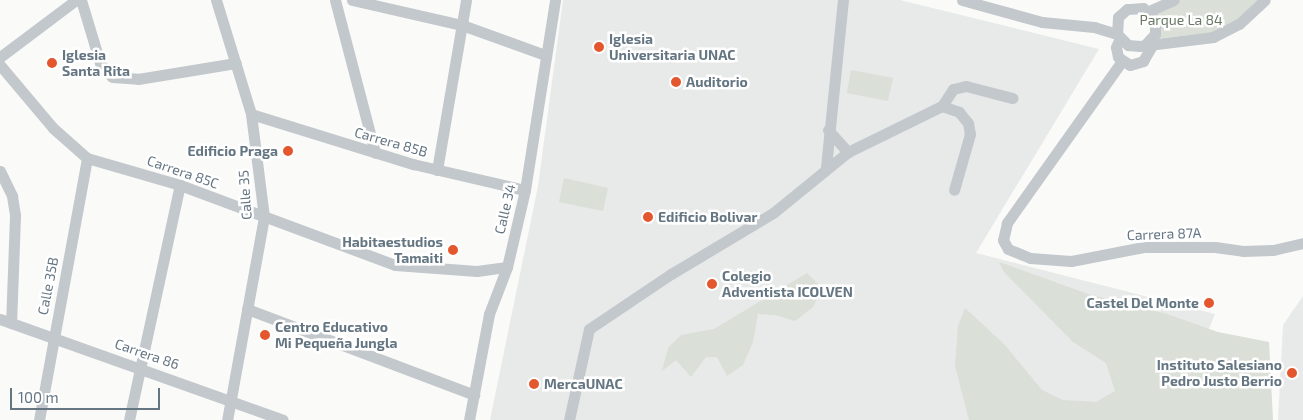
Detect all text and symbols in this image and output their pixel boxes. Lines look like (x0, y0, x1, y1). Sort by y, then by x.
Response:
park label: Parque La 84 (1139, 12, 1223, 28)
place label: Iglesia Universitaria UNAC (609, 31, 735, 64)
marker: Iglesia Universitaria UNAC (593, 41, 605, 53)
place label: Iglesia Santa Rita (62, 47, 130, 80)
marker: Iglesia Santa Rita (46, 57, 58, 69)
place label: Auditorio (686, 74, 748, 90)
marker: Auditorio (670, 76, 682, 88)
street label: Carrera 85B (352, 124, 430, 160)
place label: Edificio Praga (187, 143, 278, 159)
marker: Edificio Praga (282, 145, 294, 157)
street label: Carrera 85C (145, 152, 221, 192)
street label: Calle 35 (235, 170, 255, 220)
street label: Calle 34 (491, 182, 519, 236)
place label: Edificio Bolivar (658, 209, 757, 225)
marker: Edificio Bolivar (642, 211, 654, 223)
street label: Carrera 87A (1126, 224, 1202, 244)
place label: Habitaestudios Tamaiti (342, 234, 443, 266)
marker: Habitaestudios Tamaiti (447, 244, 459, 256)
street label: Calle 35B (34, 256, 62, 316)
place label: Colegio Adventista ICOLVEN (722, 268, 853, 300)
marker: Colegio Adventista ICOLVEN (706, 278, 718, 290)
place label: Castel Del Monte (1086, 295, 1199, 311)
marker: Castel Del Monte (1203, 297, 1215, 309)
place label: Centro Educativo Mi Pequeña Jungla (275, 319, 398, 352)
marker: Centro Educativo Mi Pequeña Jungla (259, 329, 271, 341)
street label: Carrera 86 (113, 335, 181, 373)
place label: Instituto Salesiano Pedro Justo Berrio (1157, 357, 1282, 390)
marker: Instituto Salesiano Pedro Justo Berrio (1286, 367, 1298, 379)
place label: MercaUNAC (544, 376, 623, 392)
scale bar (12, 378, 162, 410)
marker: MercaUNAC (528, 378, 540, 390)
text: 100 m (18, 388, 59, 406)

